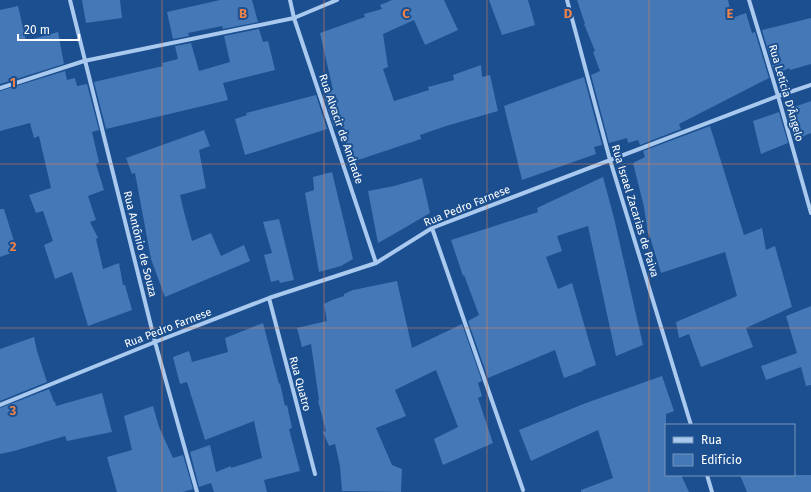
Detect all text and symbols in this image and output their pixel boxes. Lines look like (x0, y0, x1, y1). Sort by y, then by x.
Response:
text: B (239, 6, 247, 21)
text: C (402, 6, 410, 21)
text: D (564, 6, 573, 21)
text: E (727, 6, 734, 21)
scale bar (18, 16, 79, 42)
text: 20 m (24, 23, 50, 37)
street label: Rua Letícia D'Ângelo (766, 43, 806, 143)
street label: Rua Alvacir de Andrade (316, 72, 366, 186)
text: 1 (10, 75, 16, 90)
street label: Rua Israel Zacarias de Paiva (609, 143, 661, 279)
street label: Rua Pedro Farnese (422, 183, 512, 229)
street label: Rua Antônio de Souza (121, 190, 159, 298)
text: 2 (10, 239, 17, 254)
street label: Rua Pedro Farnese (123, 305, 213, 351)
street label: Rua Quatro (286, 355, 314, 413)
text: 3 (9, 403, 17, 418)
legend (665, 424, 795, 476)
text: Rua (701, 433, 722, 447)
text: Edifício (701, 453, 742, 467)

